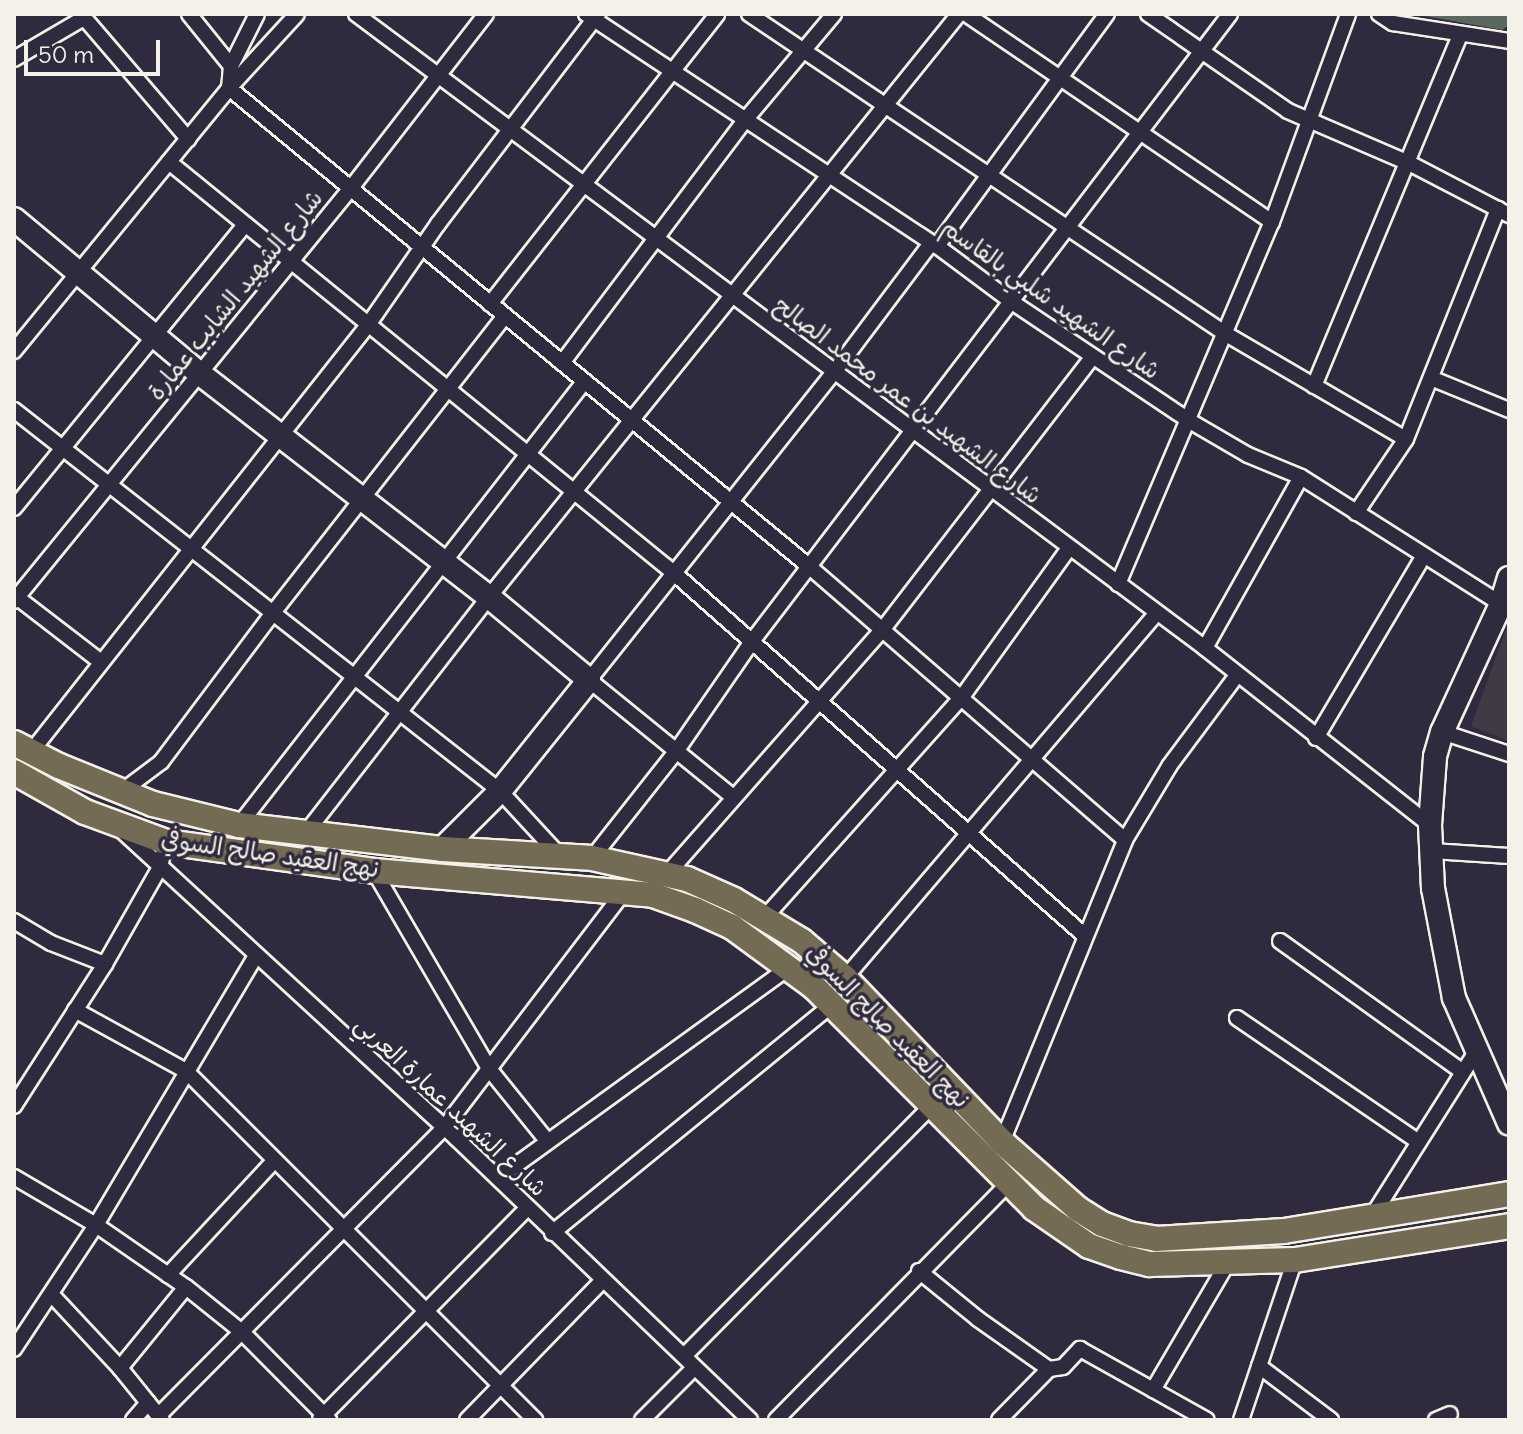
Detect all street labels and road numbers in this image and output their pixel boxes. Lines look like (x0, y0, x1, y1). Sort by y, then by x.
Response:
street label: شارع الشهيد الشايب عمارة (141, 184, 329, 406)
street label: شارع الشهيد شلبي بالقاسم (936, 213, 1166, 385)
street label: شارع الشهيد بن عمر محمد الصالح (769, 290, 1047, 510)
street label: نهج العقيد صالح السوفي (159, 824, 381, 884)
street label: نهج العقيد صالح السوفي (800, 938, 976, 1114)
street label: شارع الشهيد عمارة العربي (349, 1010, 553, 1202)

